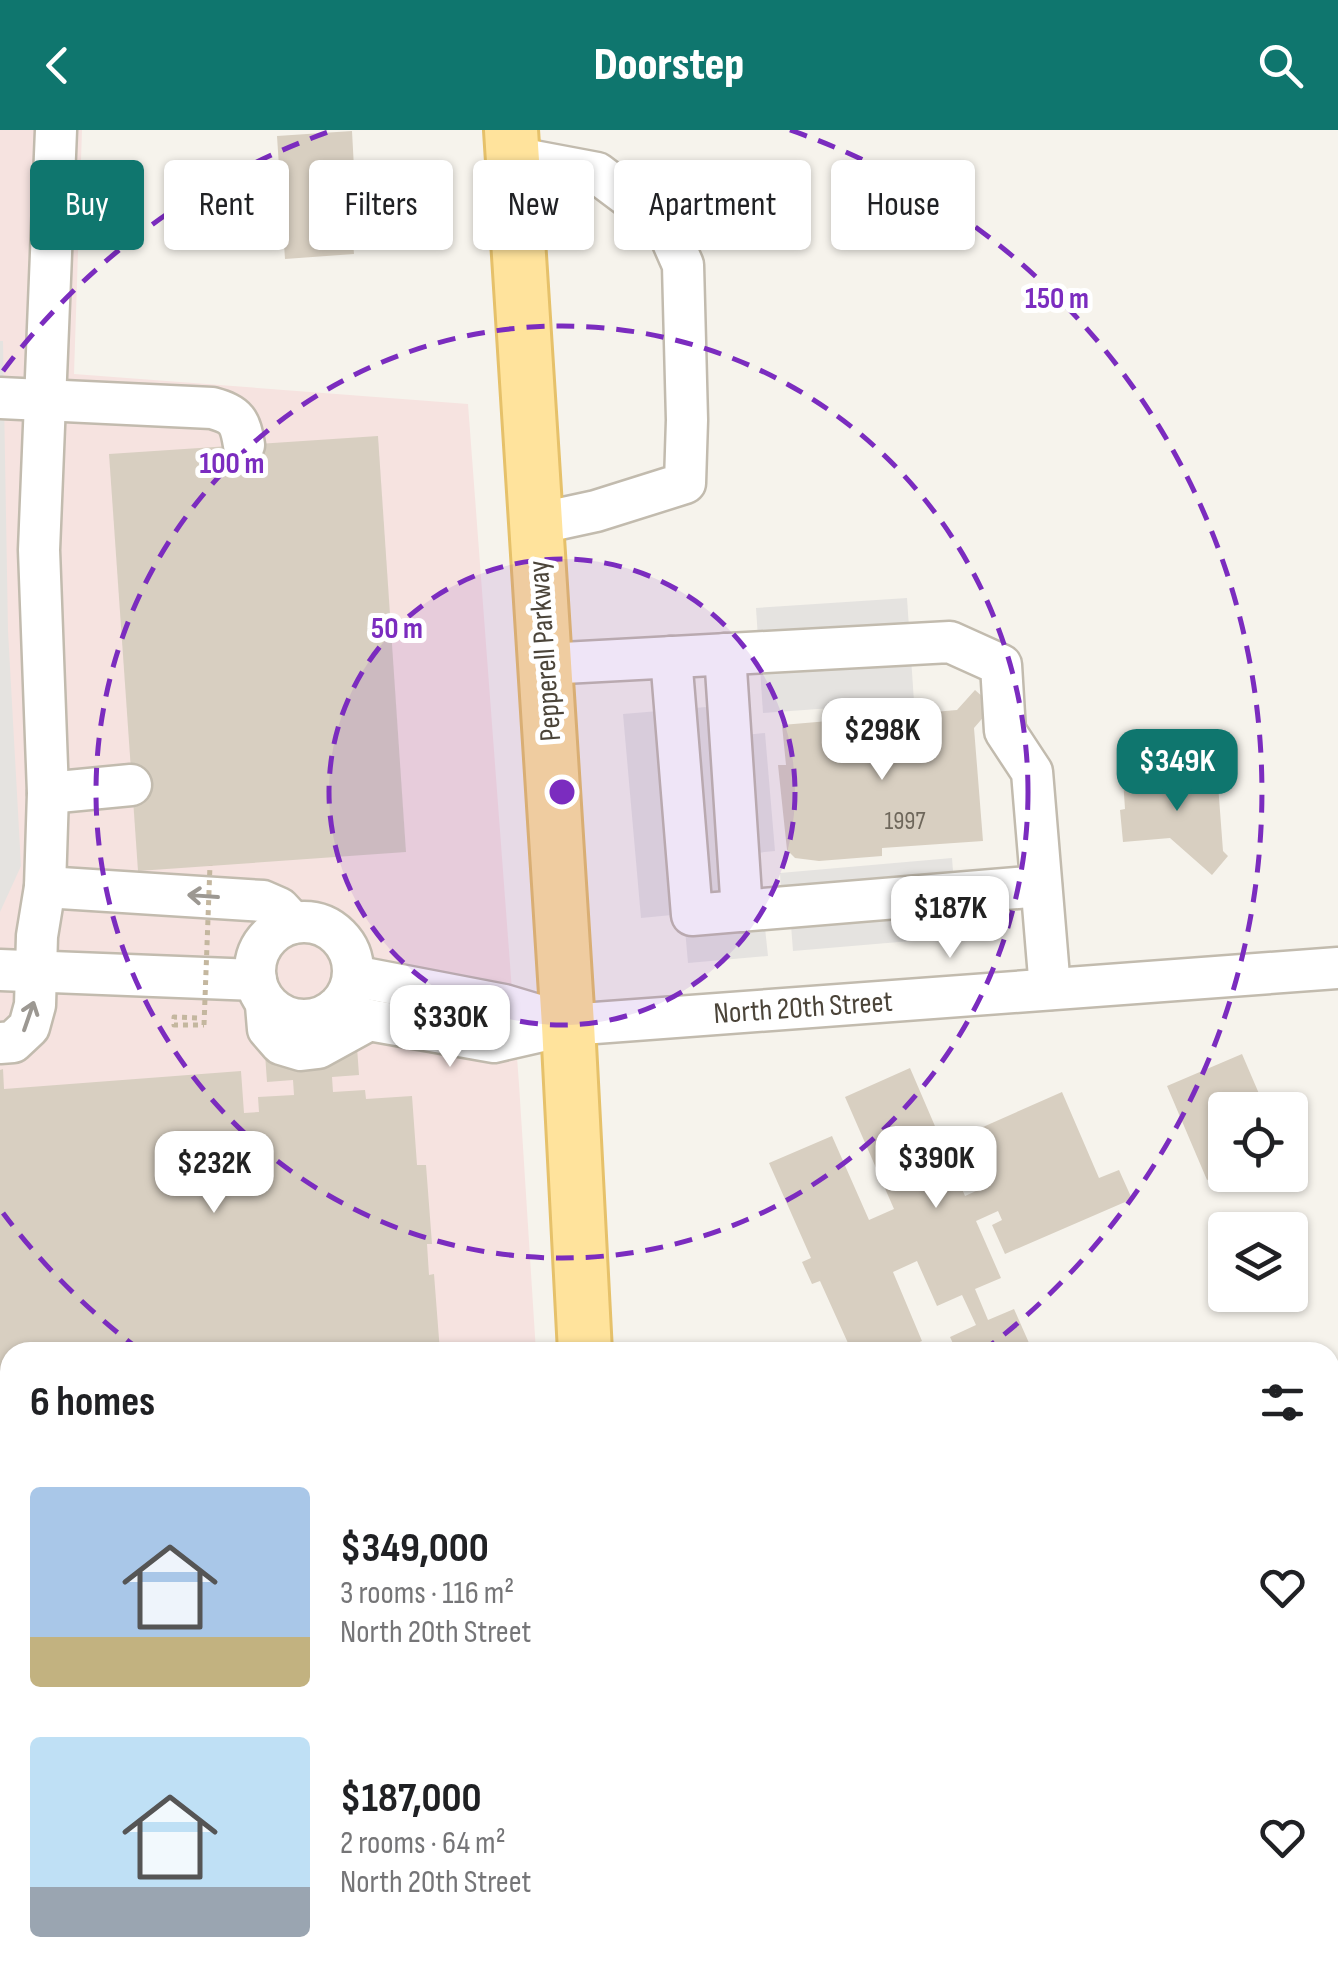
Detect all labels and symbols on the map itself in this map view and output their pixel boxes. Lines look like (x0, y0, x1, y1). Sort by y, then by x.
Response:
text: 150 m (1025, 281, 1089, 317)
text: 100 m (200, 446, 264, 482)
street label: Pepperell Parkway (521, 559, 569, 742)
text: 50 m (371, 611, 423, 647)
pin: $298K (812, 698, 952, 783)
pin: $349K (1107, 729, 1247, 814)
centre of rings (544, 774, 580, 810)
house number: 1997 (885, 806, 925, 837)
pin: $187K (880, 876, 1020, 961)
one-way arrow (188, 886, 220, 905)
street label: North 20th Street (712, 984, 894, 1032)
pin: $330K (380, 985, 520, 1070)
one-way arrow (22, 1000, 40, 1032)
pin: $390K (866, 1126, 1006, 1211)
pin: $232K (144, 1131, 284, 1216)

